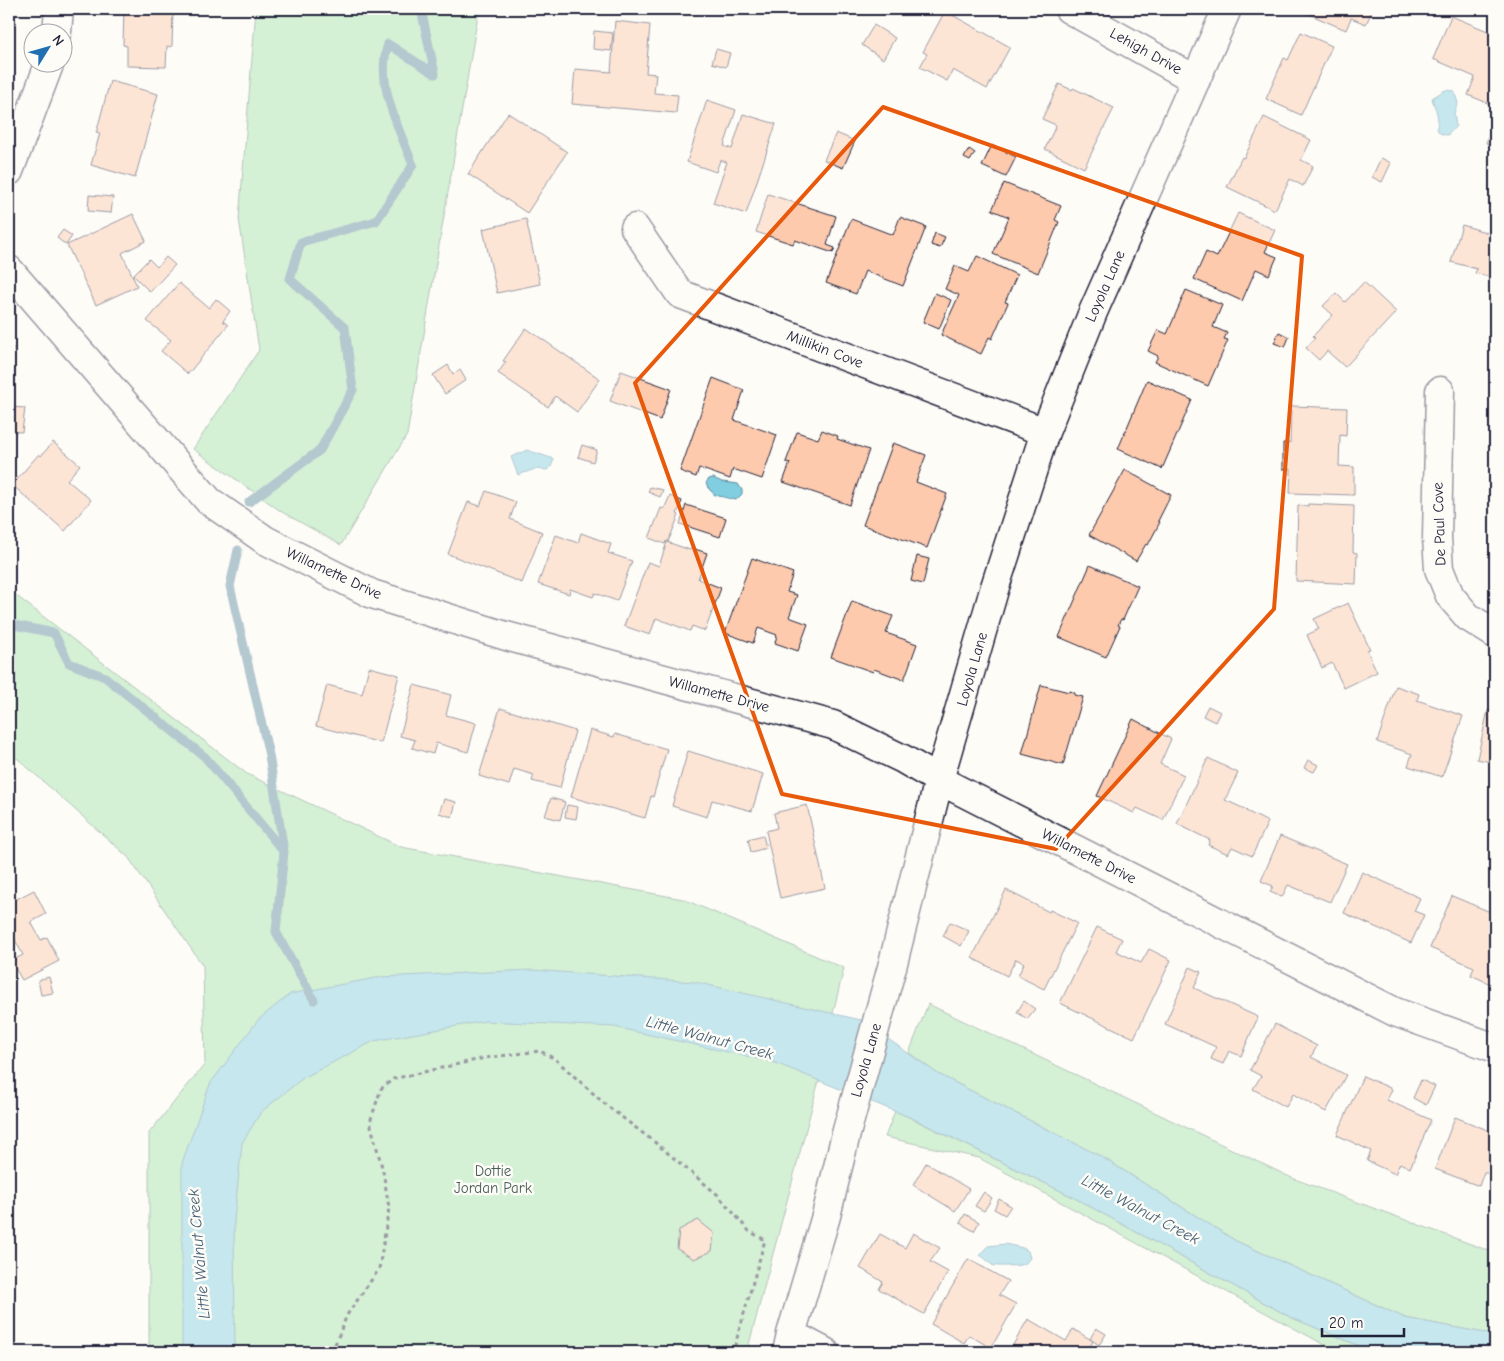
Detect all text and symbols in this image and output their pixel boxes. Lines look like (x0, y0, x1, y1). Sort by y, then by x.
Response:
north arrow (22, 22, 72, 72)
street label: Lehigh Drive (1107, 24, 1186, 78)
text: N (48, 32, 68, 49)
street label: Loyola Lane (1081, 247, 1129, 325)
street label: Millikin Cove (784, 326, 866, 372)
street label: De Paul Cove (1429, 481, 1449, 566)
street label: Willamette Drive (283, 543, 385, 603)
street label: Loyola Lane (953, 629, 991, 708)
street label: Willamette Drive (667, 672, 772, 716)
street label: Willamette Drive (1039, 824, 1140, 888)
water label: Little Walnut Creek (644, 1012, 775, 1064)
street label: Loyola Lane (847, 1020, 885, 1099)
park label: Dottie Jordan Park (454, 1162, 533, 1197)
water label: Little Walnut Creek (1079, 1171, 1203, 1249)
water label: Little Walnut Creek (184, 1188, 214, 1320)
scale bar (1322, 1306, 1404, 1338)
text: 20 m (1329, 1314, 1363, 1332)

